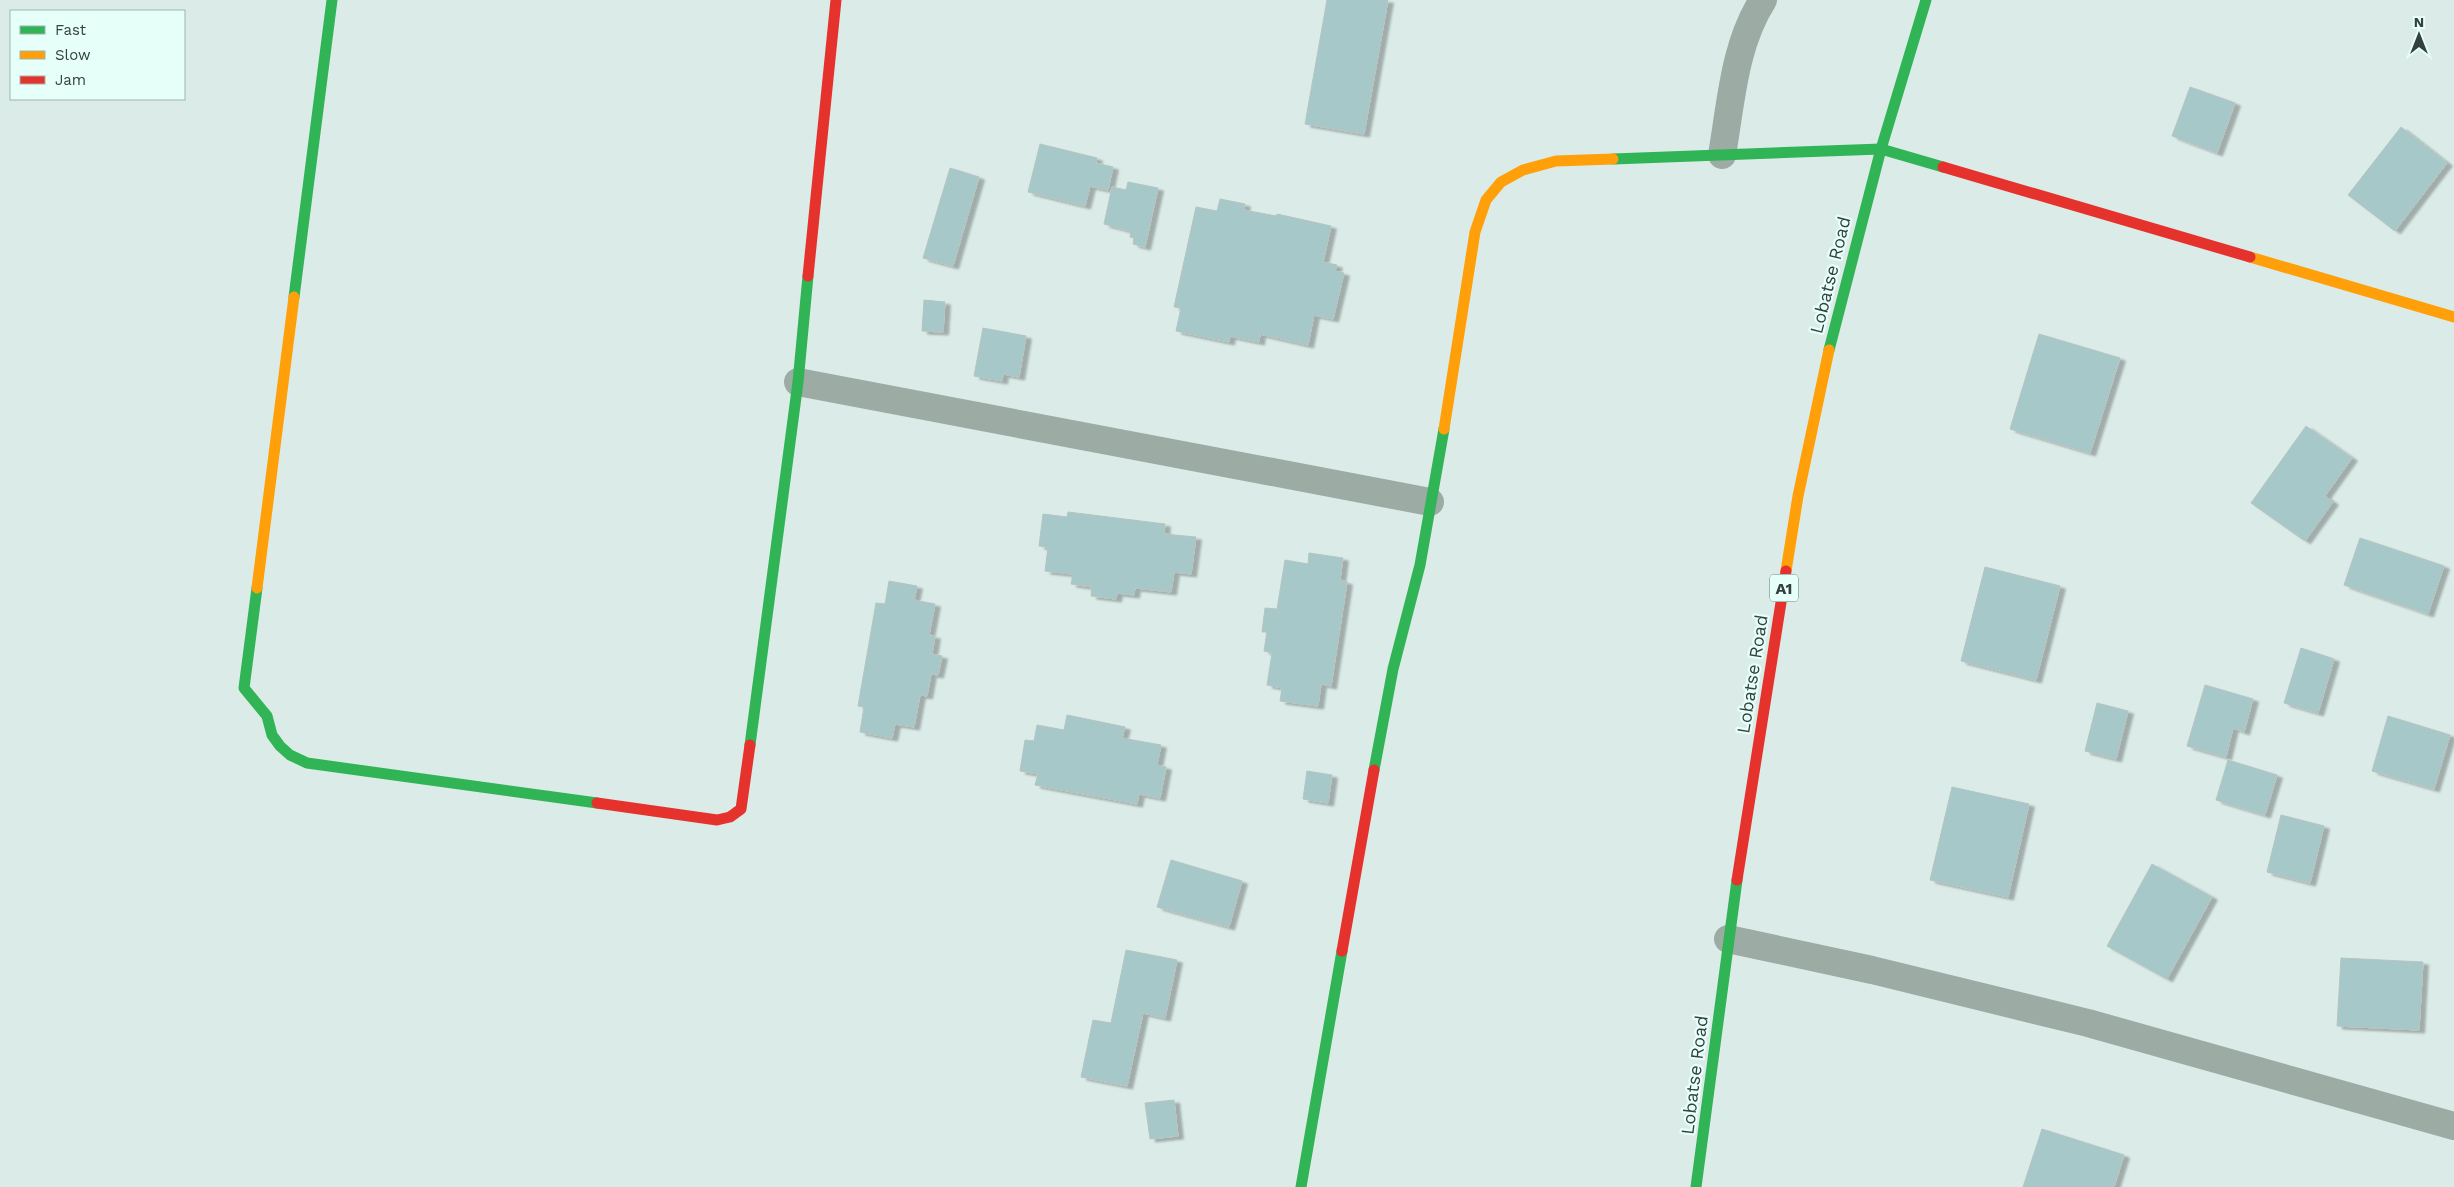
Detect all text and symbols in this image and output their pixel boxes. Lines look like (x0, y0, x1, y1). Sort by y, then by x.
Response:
legend (10, 10, 185, 100)
north arrow (2394, 10, 2444, 60)
text: N (2414, 14, 2424, 30)
text: Fast (55, 21, 87, 39)
text: Slow (55, 46, 91, 64)
text: Jam (55, 71, 86, 89)
street label: Lobatse Road (1805, 214, 1855, 336)
road number: A1 (1770, 574, 1798, 602)
street label: Lobatse Road (1732, 613, 1772, 735)
street label: Lobatse Road (1676, 1014, 1712, 1136)

